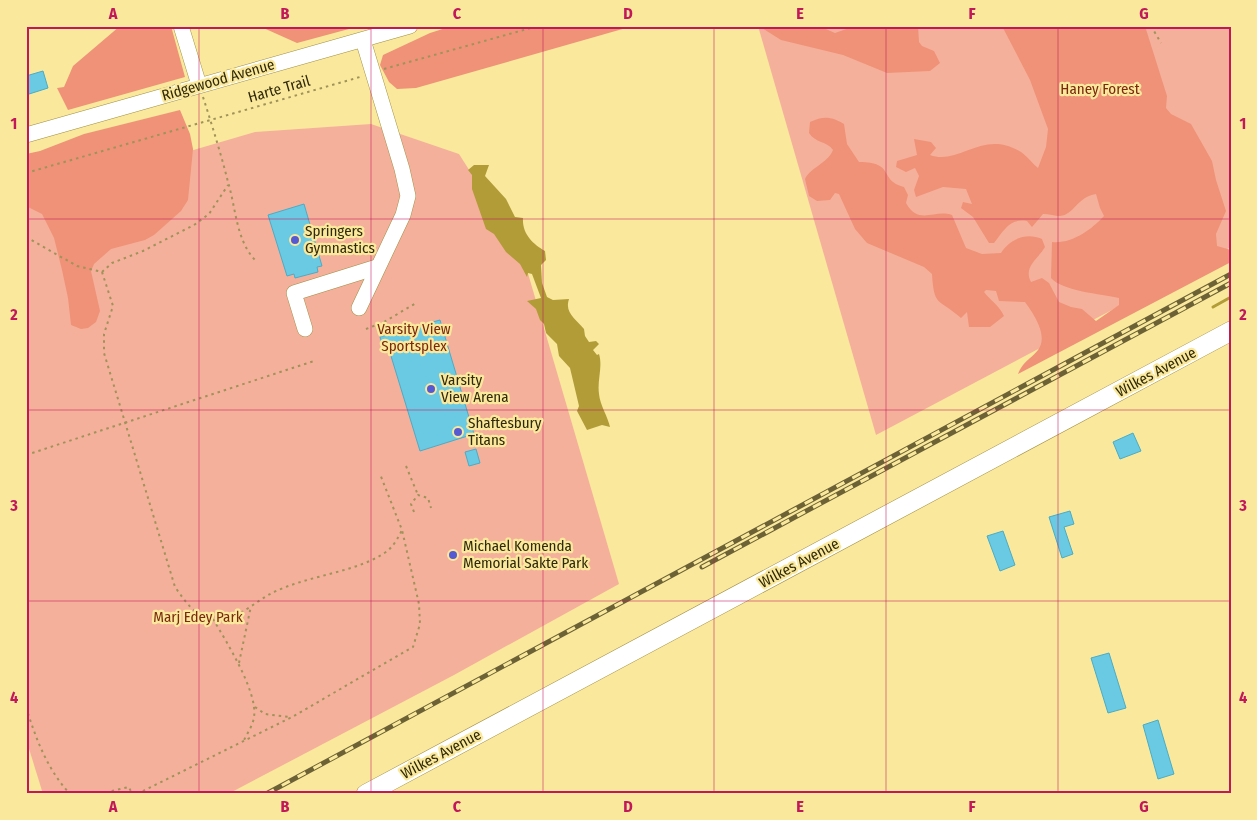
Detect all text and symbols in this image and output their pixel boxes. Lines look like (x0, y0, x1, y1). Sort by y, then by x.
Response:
text: A (108, 4, 118, 23)
text: B (281, 4, 290, 23)
text: C (453, 4, 462, 23)
text: D (623, 4, 633, 23)
text: E (796, 4, 804, 23)
text: F (968, 4, 976, 23)
text: G (1139, 4, 1149, 23)
street label: Ridgewood Avenue (160, 55, 276, 105)
street label: Harte Trail (246, 72, 312, 106)
park label: Haney Forest (1060, 80, 1140, 98)
text: 1 (11, 114, 17, 133)
text: 1 (1240, 114, 1246, 133)
place label: Springers Gymnastics (305, 222, 375, 257)
marker: Springers Gymnastics (289, 234, 301, 246)
text: 2 (9, 305, 18, 324)
text: 2 (1238, 305, 1247, 324)
park label: Varsity View Sportsplex (377, 320, 451, 355)
street label: Wilkes Avenue (1113, 343, 1199, 401)
place label: Varsity View Arena (441, 371, 509, 406)
marker: Varsity View Arena (425, 383, 437, 395)
place label: Shaftesbury Titans (468, 414, 542, 449)
marker: Shaftesbury Titans (452, 426, 464, 438)
text: 3 (9, 496, 18, 515)
text: 3 (1238, 496, 1247, 515)
street label: Wilkes Avenue (756, 534, 842, 592)
place label: Michael Komenda Memorial Sakte Park (463, 537, 588, 572)
marker: Michael Komenda Memorial Sakte Park (447, 549, 459, 561)
park label: Marj Edey Park (153, 608, 243, 626)
text: 4 (10, 688, 18, 707)
text: 4 (1239, 688, 1247, 707)
street label: Wilkes Avenue (398, 725, 484, 783)
text: A (108, 797, 118, 816)
text: B (281, 797, 290, 816)
text: C (453, 797, 462, 816)
text: D (623, 797, 633, 816)
text: E (796, 797, 804, 816)
text: F (968, 797, 976, 816)
text: G (1139, 797, 1149, 816)

